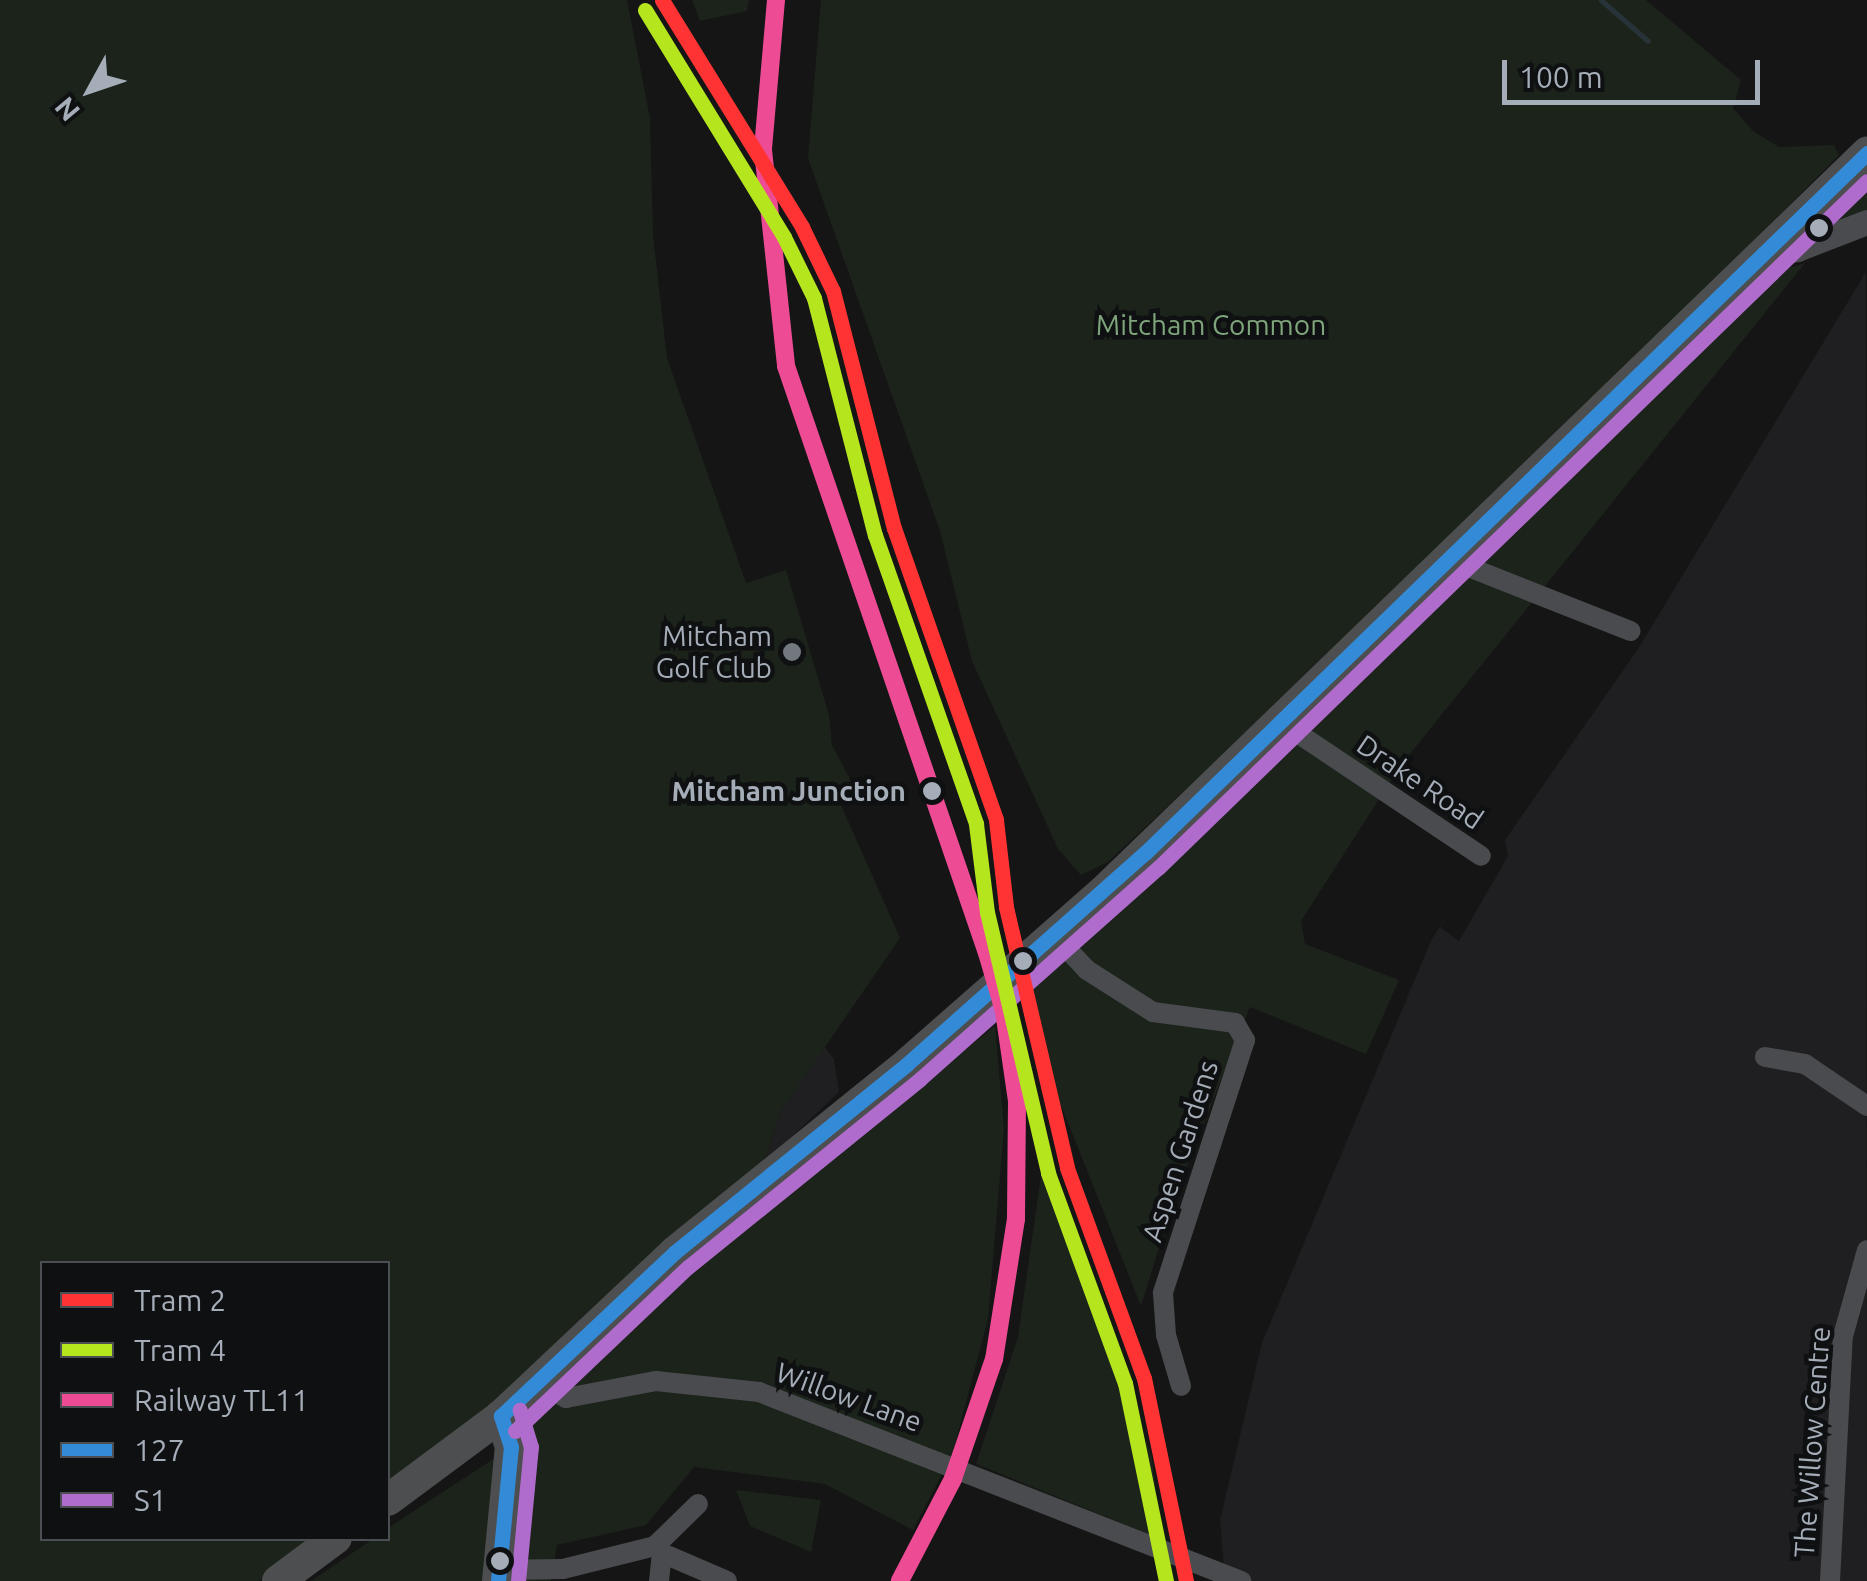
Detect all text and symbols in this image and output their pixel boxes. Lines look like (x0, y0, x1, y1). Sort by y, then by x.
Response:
north arrow (40, 40, 140, 140)
scale bar (1507, 40, 1764, 102)
text: 100 m (1519, 60, 1603, 94)
text: N (48, 92, 85, 128)
unlabelled marker (1809, 218, 1829, 238)
park label: Mitcham Common (1096, 308, 1326, 342)
place label: Mitcham Golf Club (656, 619, 772, 685)
marker: Mitcham Golf Club (781, 641, 803, 663)
street label: Drake Road (1351, 728, 1489, 836)
place label: Mitcham Junction (671, 774, 906, 808)
marker: Mitcham Junction (915, 774, 949, 808)
unlabelled marker (1013, 951, 1033, 971)
street label: Aspen Gardens (1135, 1056, 1225, 1246)
legend (40, 1261, 390, 1541)
text: Tram 2 (134, 1283, 226, 1317)
street label: The Willow Centre (1787, 1325, 1837, 1559)
text: Tram 4 (134, 1333, 226, 1367)
street label: Willow Lane (772, 1355, 926, 1439)
text: Railway TL11 (134, 1383, 309, 1417)
text: 127 (134, 1433, 185, 1467)
text: S1 (134, 1483, 167, 1517)
unlabelled marker (490, 1551, 510, 1571)

